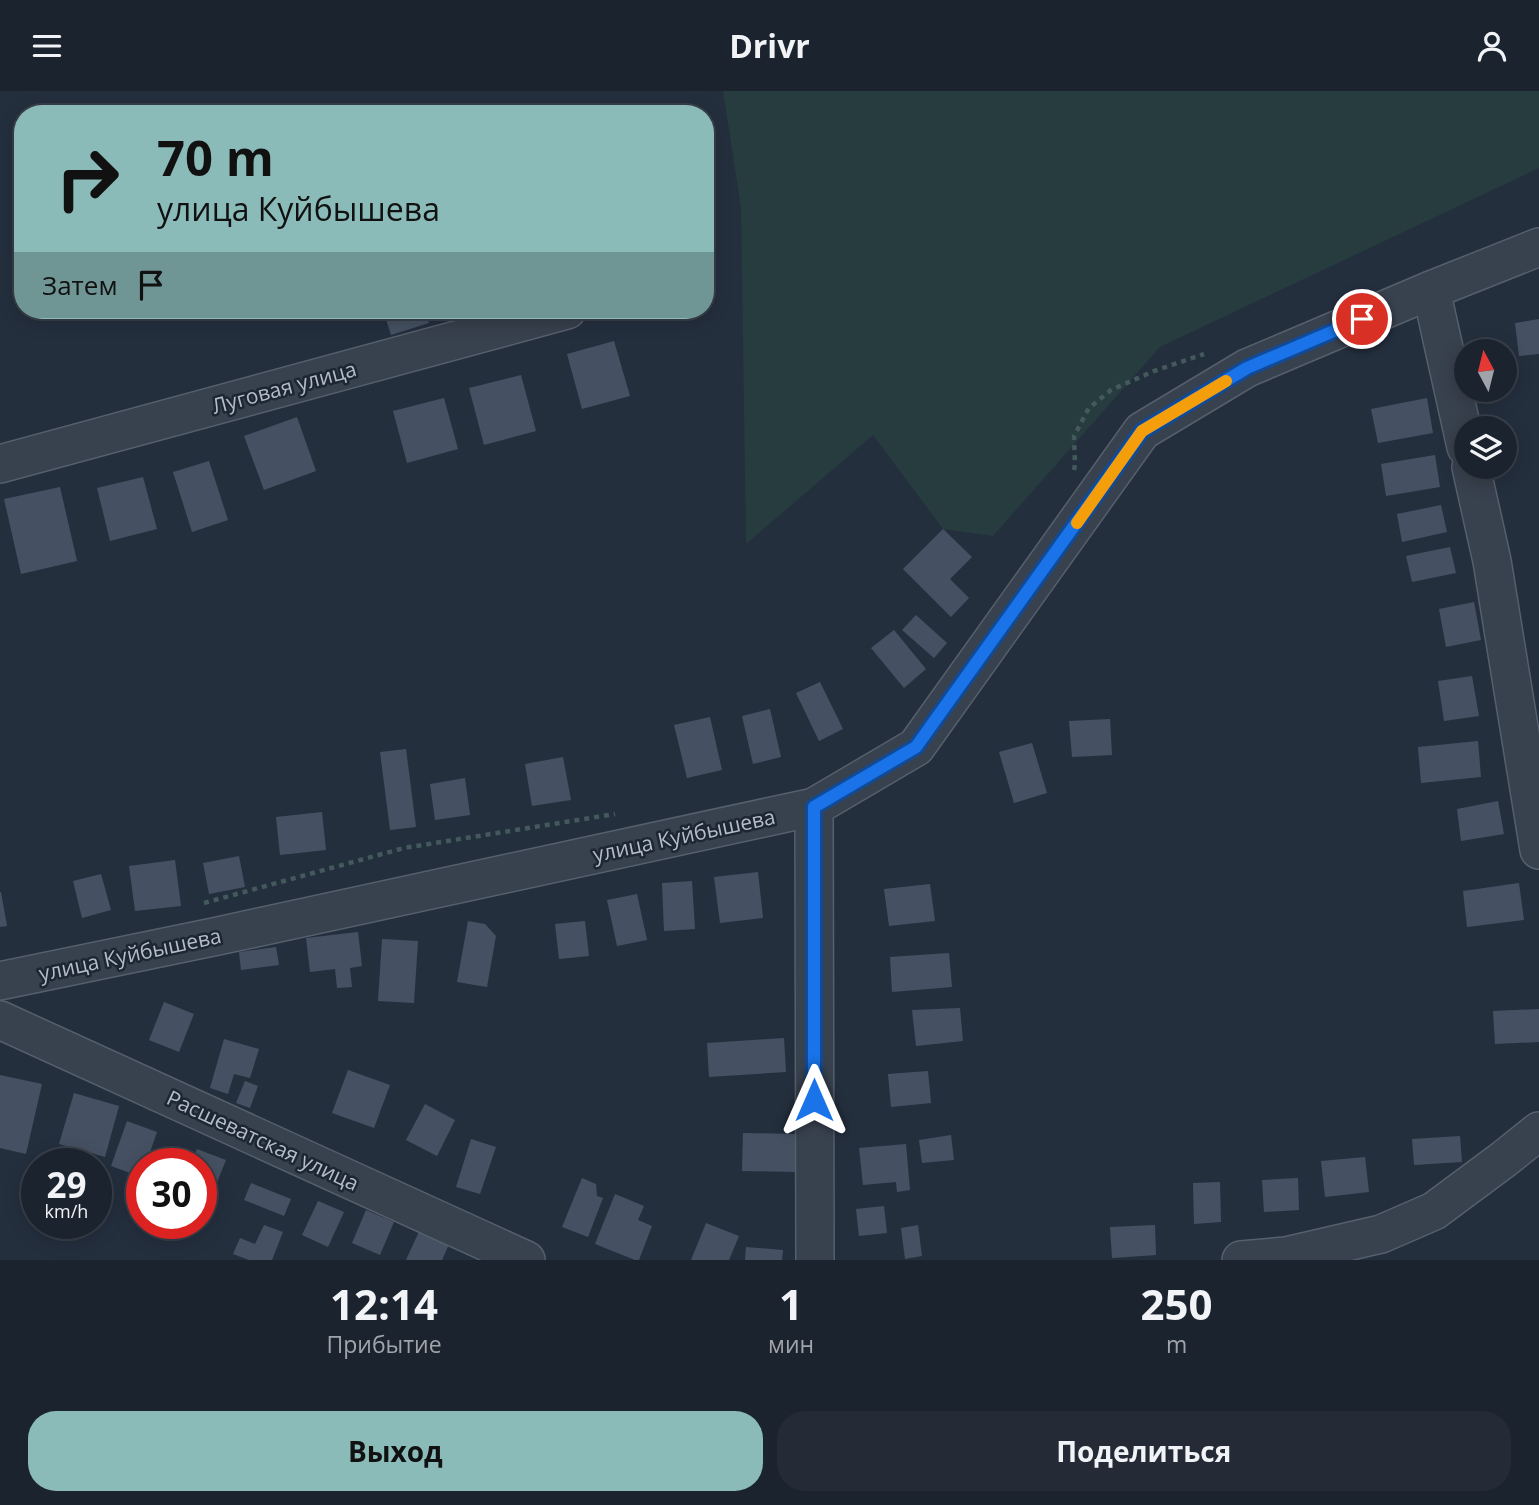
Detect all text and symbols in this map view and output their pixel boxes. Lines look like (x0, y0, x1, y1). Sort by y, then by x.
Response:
text: Drivr (729, 24, 810, 67)
icon: menu (28, 27, 66, 65)
icon: person (1473, 27, 1511, 65)
text: 70 m (157, 124, 274, 190)
icon: right (42, 133, 133, 224)
text: улица Куйбышева (157, 187, 440, 230)
icon: arrive (132, 266, 170, 304)
text: Затем (42, 267, 118, 303)
pin (1332, 289, 1392, 349)
icon: arrive (1343, 300, 1381, 338)
north arrow (1454, 339, 1517, 403)
map controls (1454, 339, 1517, 479)
street label: Луговая улица (209, 354, 359, 420)
button: layers (1454, 416, 1517, 479)
street label: улица Куйбышева (590, 802, 778, 868)
street label: улица Куйбышева (36, 921, 224, 987)
position arrow (777, 1063, 851, 1137)
street label: Расшеватская улица (162, 1083, 364, 1197)
speed limit sign: 30 (126, 1148, 217, 1239)
text: 29 (46, 1161, 87, 1208)
text: km/h (45, 1199, 88, 1223)
text: 12:14 (330, 1275, 438, 1332)
text: 1 (779, 1275, 803, 1332)
text: 250 (1141, 1275, 1213, 1332)
text: Прибытие (326, 1328, 442, 1360)
text: мин (768, 1328, 814, 1360)
text: m (1166, 1328, 1187, 1360)
button: Выход (28, 1411, 763, 1491)
button: Поделиться (777, 1411, 1511, 1491)

